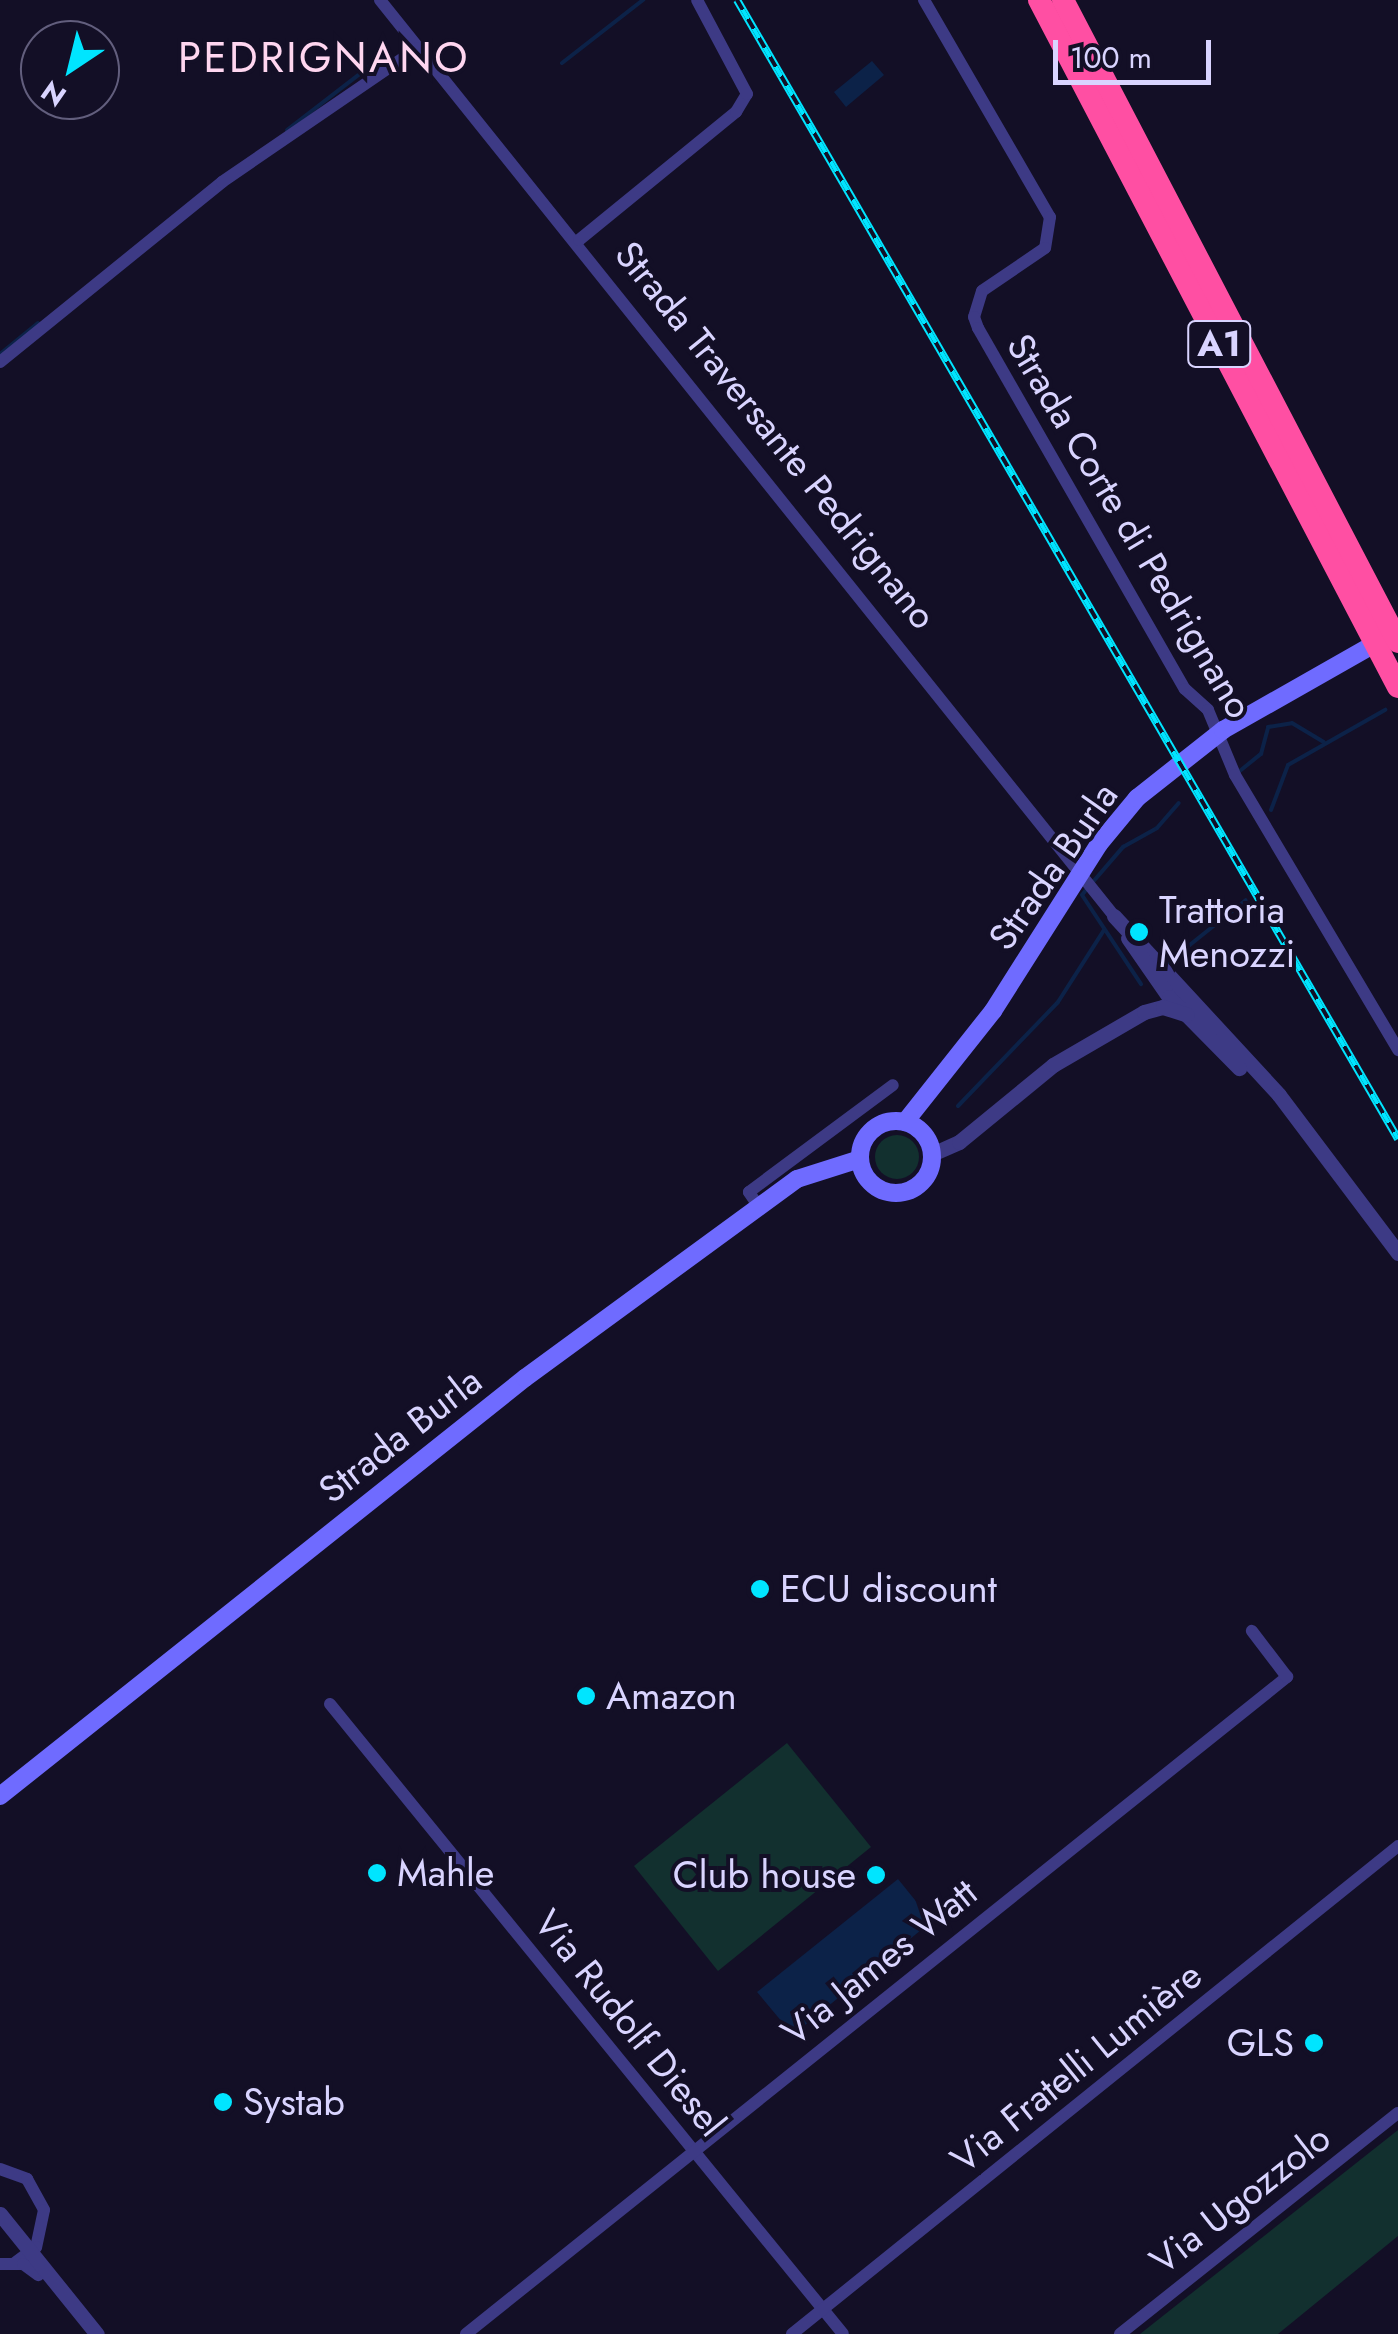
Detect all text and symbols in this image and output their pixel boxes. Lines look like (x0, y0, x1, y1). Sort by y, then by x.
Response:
north arrow (20, 20, 120, 120)
scale bar (1058, 20, 1216, 82)
district label: PEDRIGNANO (178, 33, 470, 83)
text: 100 m (1070, 36, 1152, 79)
text: N (33, 70, 75, 117)
street label: Strada Traversante Pedrignano (606, 232, 946, 638)
road number: A1 (1186, 314, 1252, 374)
street label: Strada Corte di Pedrignano (997, 326, 1263, 726)
street label: Strada Burla (979, 774, 1127, 958)
place label: Trattoria Menozzi (1159, 887, 1295, 976)
marker: Trattoria Menozzi (1128, 921, 1150, 943)
street label: Strada Burla (310, 1357, 490, 1513)
place label: ECU discount (780, 1566, 997, 1612)
marker: ECU discount (749, 1578, 771, 1600)
place label: Amazon (606, 1673, 737, 1719)
marker: Amazon (575, 1685, 597, 1707)
place label: Mahle (397, 1850, 494, 1896)
place label: Club house (673, 1852, 856, 1898)
marker: Mahle (366, 1862, 388, 1884)
marker: Club house (865, 1864, 887, 1886)
street label: Via James Watt (772, 1869, 986, 2055)
street label: Via Rudolf Diesel (525, 1901, 735, 2145)
street label: Via Fratelli Lumière (942, 1952, 1210, 2182)
place label: GLS (1227, 2020, 1294, 2066)
marker: GLS (1303, 2032, 1325, 2054)
place label: Systab (243, 2079, 345, 2125)
marker: Systab (212, 2091, 234, 2113)
street label: Via Ugozzolo (1141, 2115, 1339, 2283)

